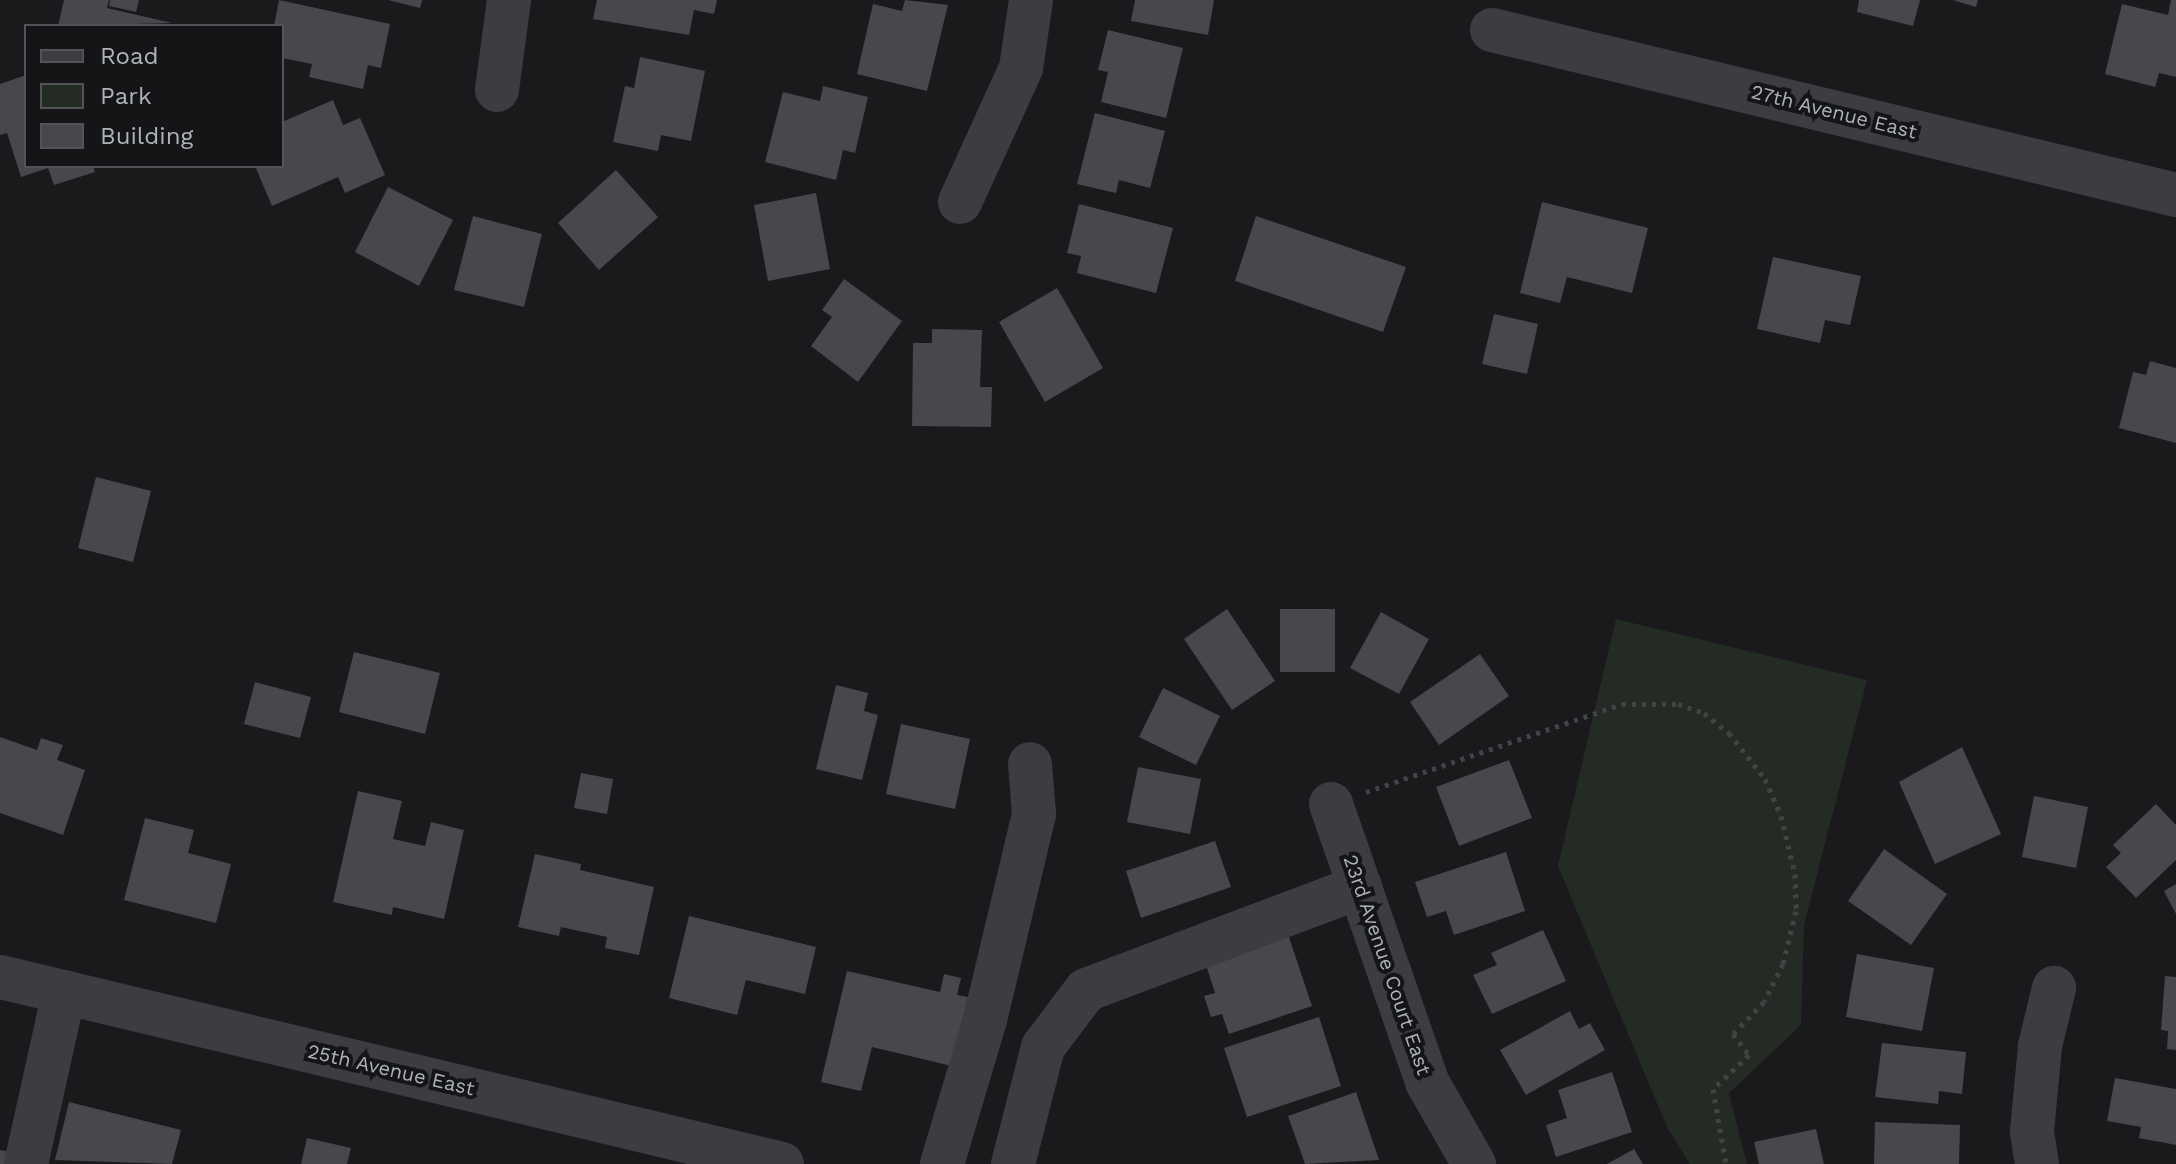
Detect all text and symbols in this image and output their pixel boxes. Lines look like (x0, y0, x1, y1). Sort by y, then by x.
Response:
legend (24, 24, 284, 168)
text: Road (100, 42, 159, 70)
street label: 27th Avenue East (1748, 80, 1920, 144)
text: Park (100, 82, 152, 110)
text: Building (100, 122, 193, 150)
street label: 23rd Avenue Court East (1338, 851, 1436, 1079)
street label: 25th Avenue East (305, 1039, 477, 1101)

